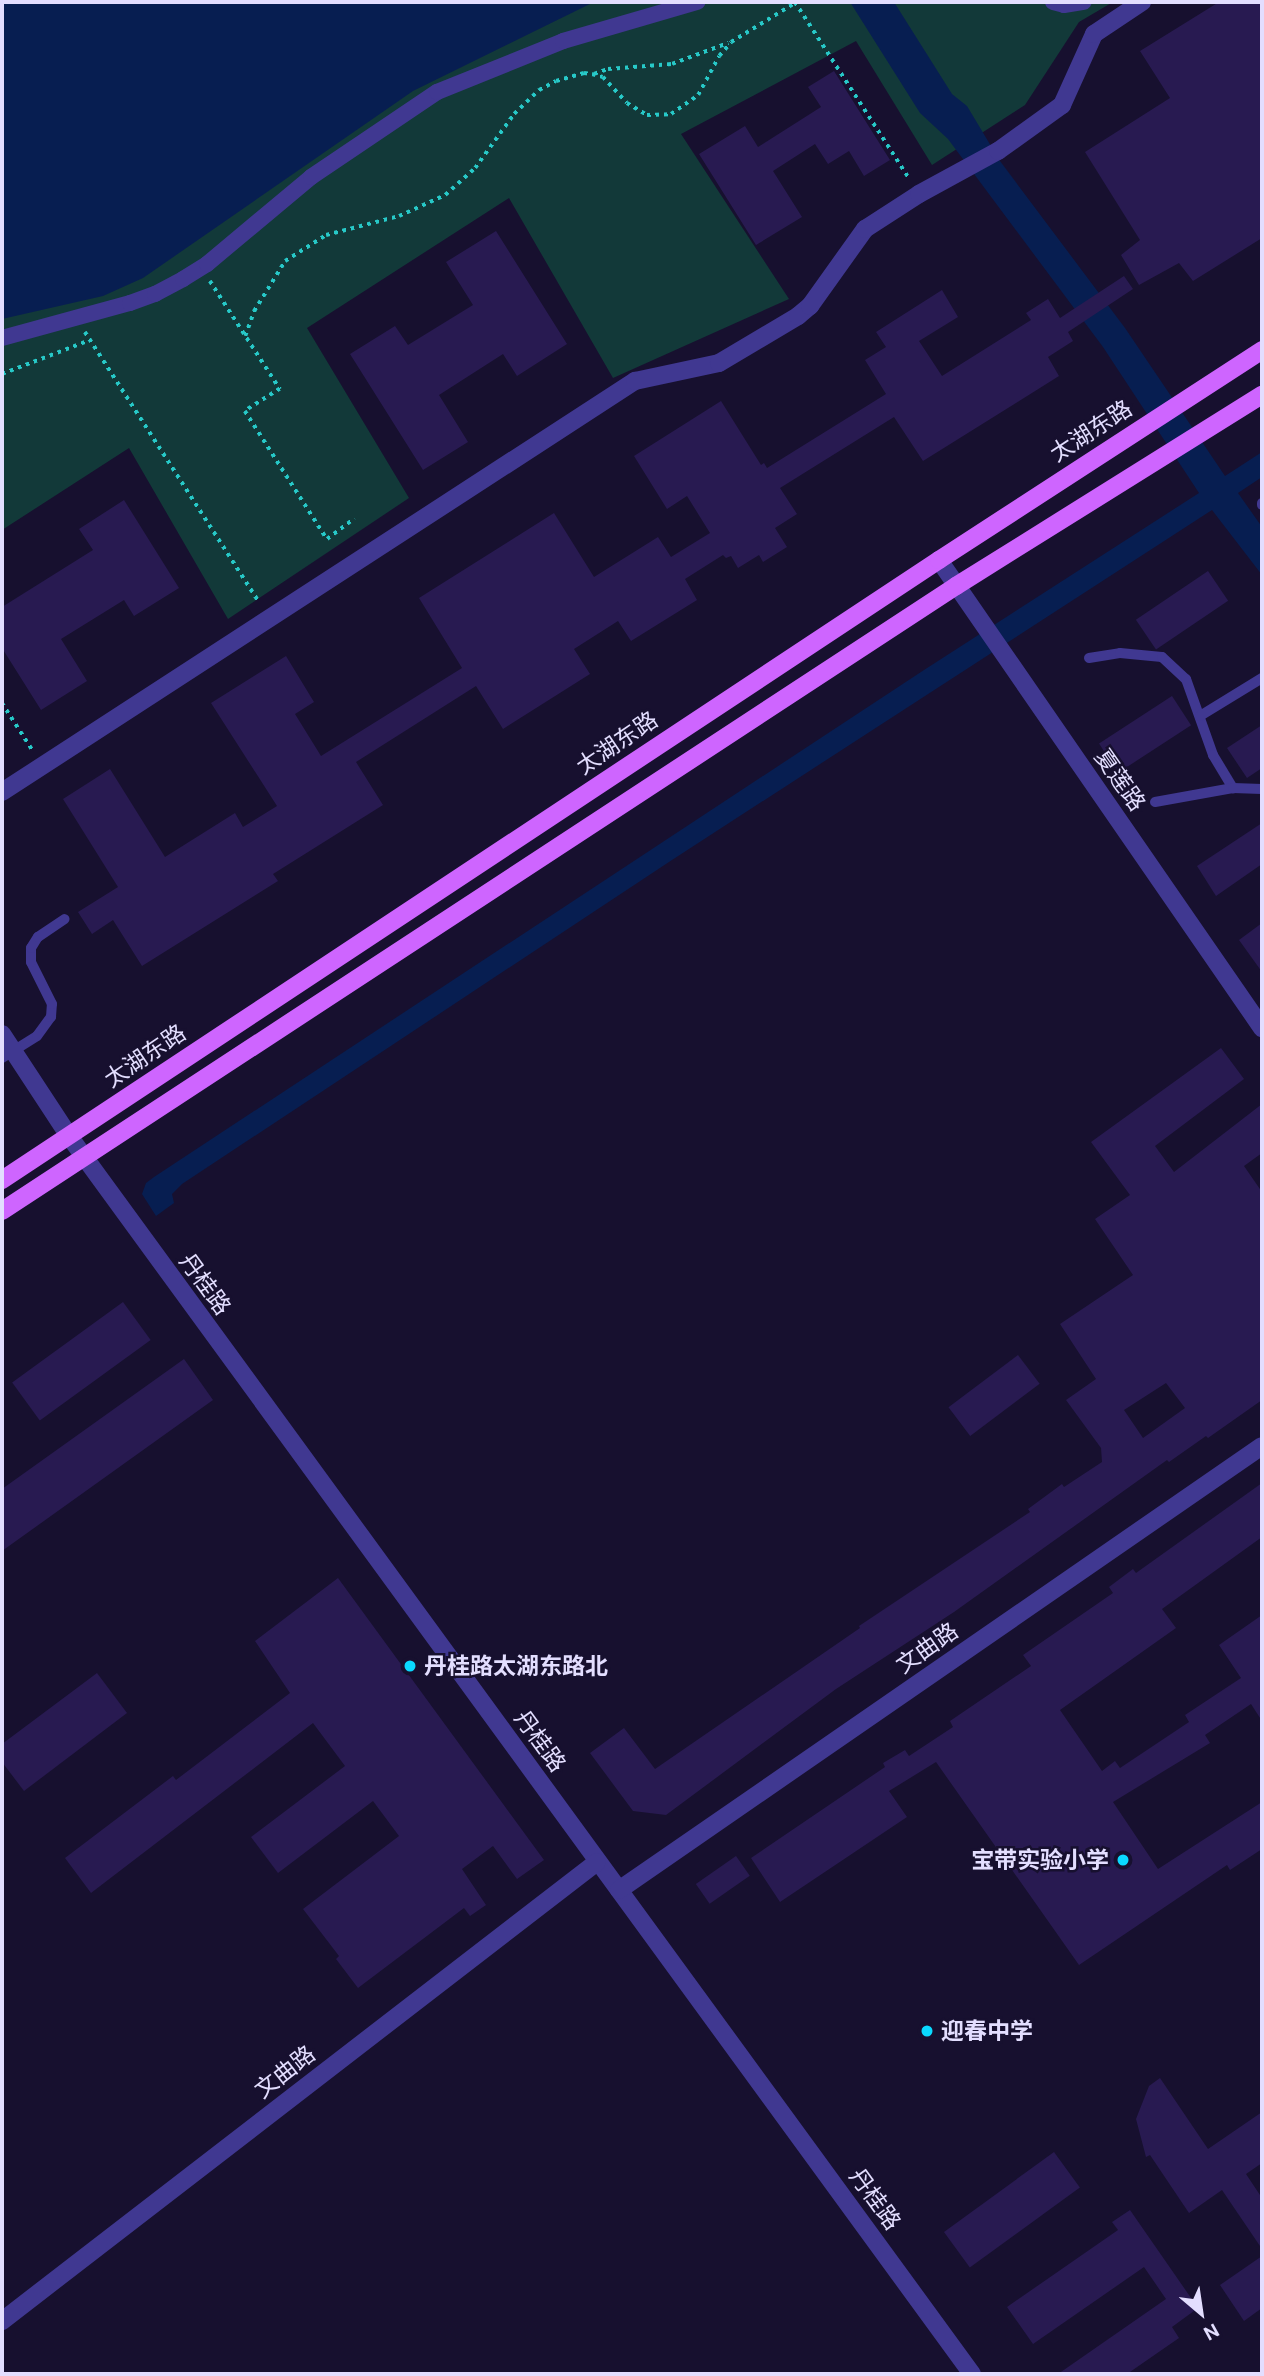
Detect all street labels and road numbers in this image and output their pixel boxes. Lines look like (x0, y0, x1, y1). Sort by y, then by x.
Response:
street label: 太湖东路 (1045, 394, 1137, 468)
street label: 太湖东路 (571, 706, 663, 780)
street label: 夏莲路 (1089, 744, 1151, 816)
street label: 太湖东路 (99, 1019, 191, 1093)
street label: 丹桂路 (174, 1248, 236, 1320)
street label: 文曲路 (891, 1617, 963, 1679)
street label: 丹桂路 (509, 1705, 571, 1777)
street label: 文曲路 (249, 2040, 321, 2104)
street label: 丹桂路 (844, 2163, 906, 2235)

